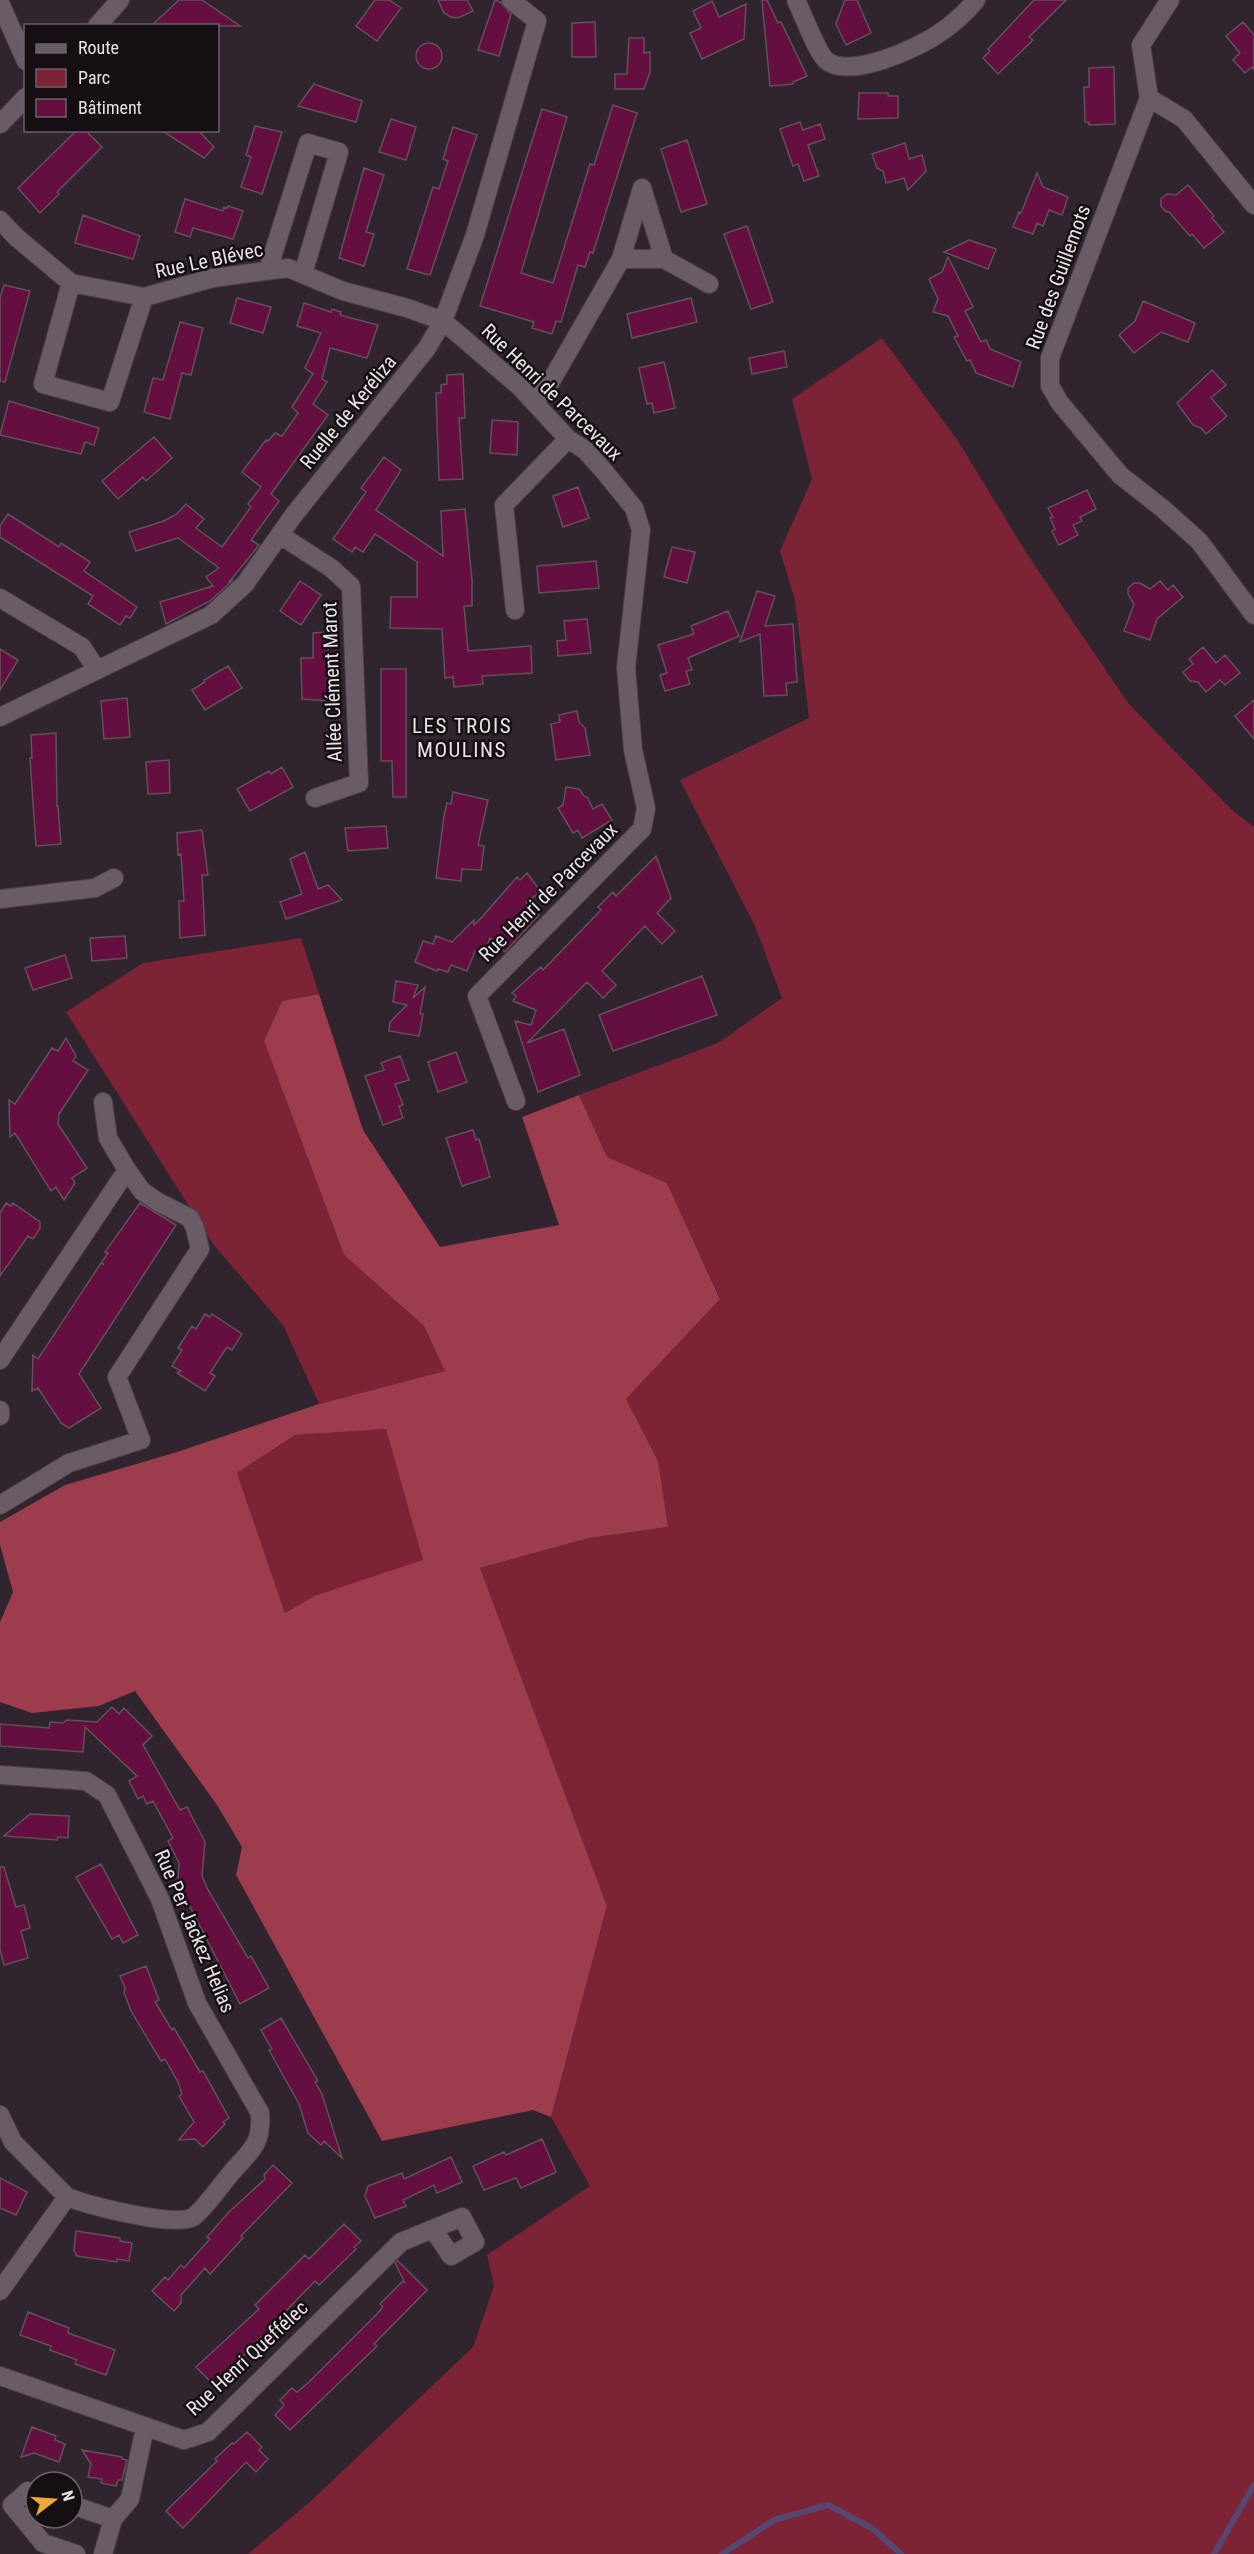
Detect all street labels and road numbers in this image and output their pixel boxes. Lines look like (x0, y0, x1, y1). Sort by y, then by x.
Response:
street label: Rue des Guillemots (1021, 201, 1095, 353)
street label: Rue Le Blévec (153, 237, 265, 283)
street label: Rue Henri de Parcevaux (477, 319, 627, 465)
street label: Ruelle de Keréliza (295, 350, 401, 474)
street label: Allée Clément Marot (317, 601, 347, 763)
street label: Rue Henri de Parcevaux (474, 818, 622, 966)
street label: Rue Per Jackez Helias (150, 1846, 240, 2016)
street label: Rue Henri Queffélec (181, 2296, 313, 2420)

